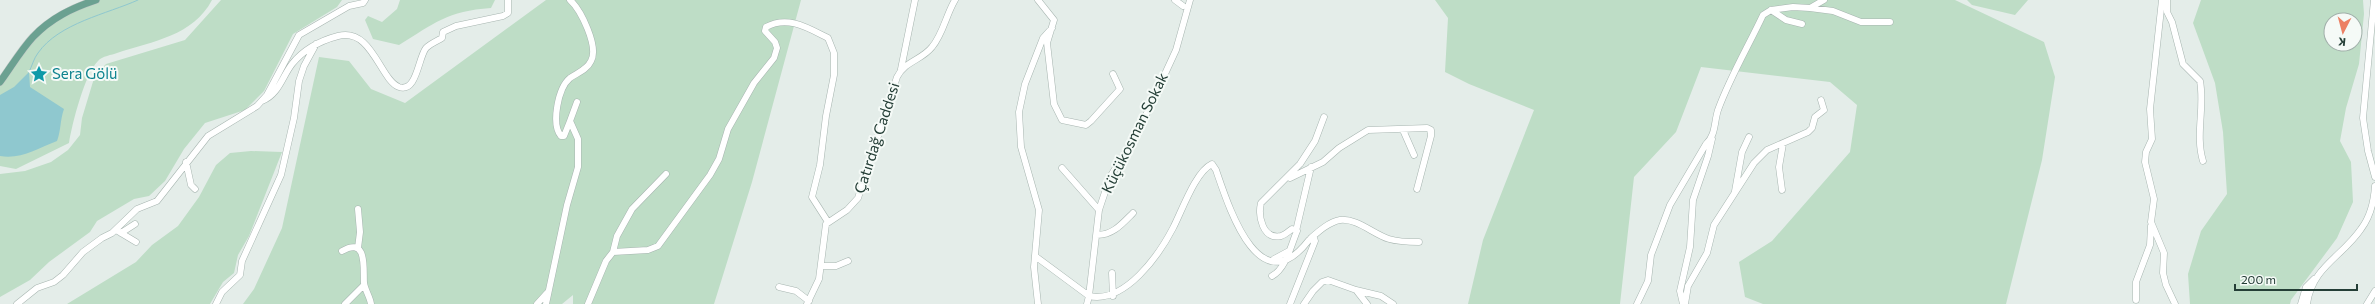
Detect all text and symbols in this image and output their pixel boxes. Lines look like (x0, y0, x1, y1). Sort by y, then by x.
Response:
north arrow (2323, 12, 2363, 52)
text: K (2337, 36, 2346, 49)
place icon: Sera Gölü (29, 64, 49, 84)
place label: Sera Gölü (52, 64, 117, 82)
street label: Küçükosman Sokak (1097, 69, 1171, 196)
street label: Çatırdağ Caddesi (850, 80, 902, 195)
scale bar (2235, 266, 2357, 292)
text: 200 m (2241, 272, 2276, 286)

